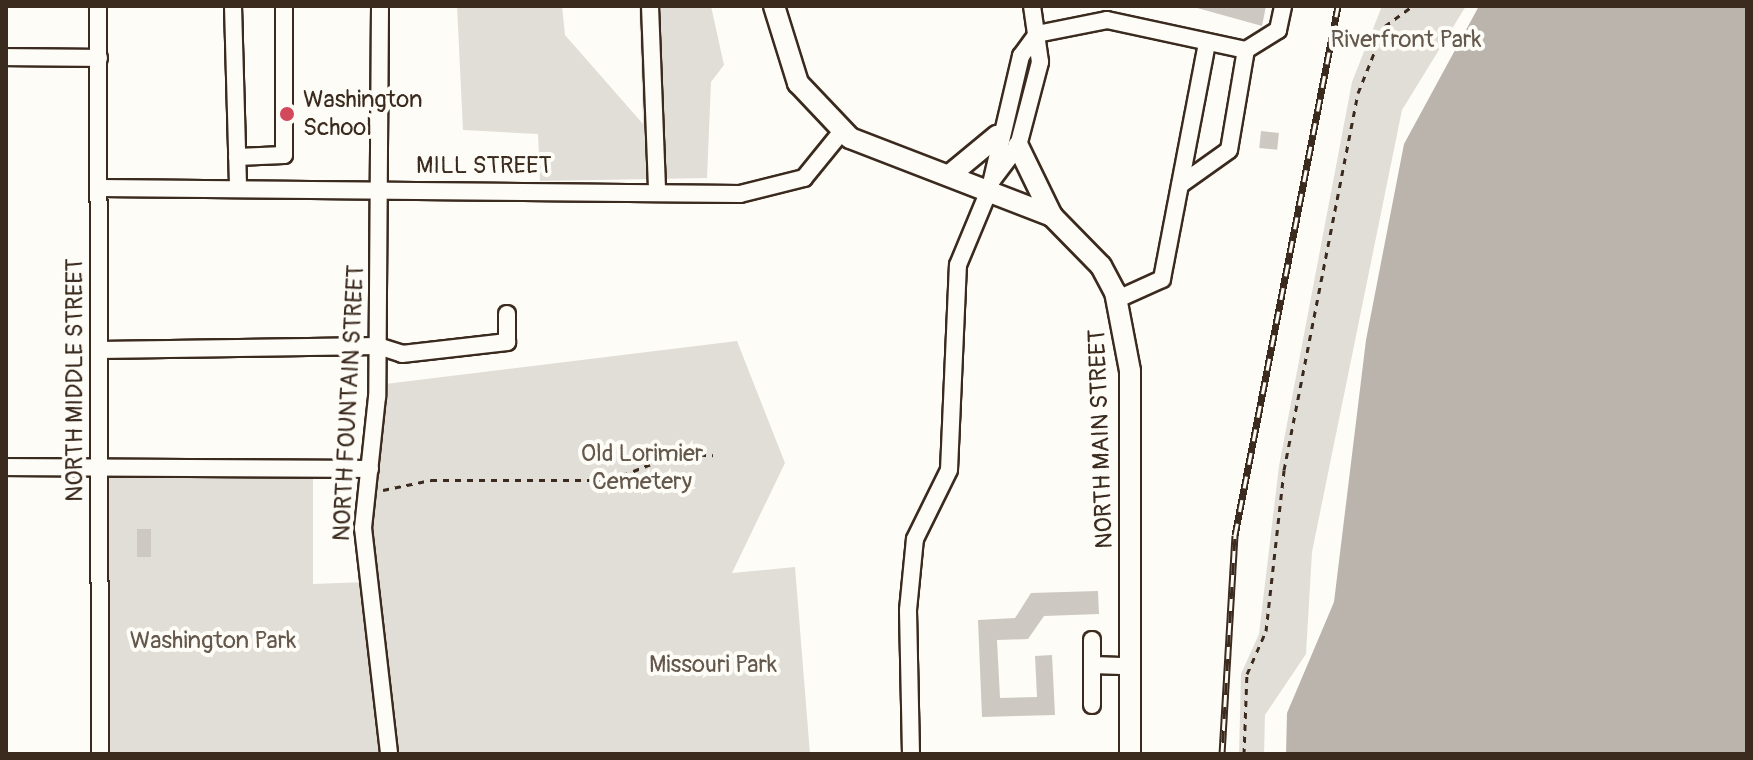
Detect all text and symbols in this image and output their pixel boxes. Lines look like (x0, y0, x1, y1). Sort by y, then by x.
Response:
park label: Riverfront Park (1331, 26, 1481, 54)
place label: Washington School (303, 86, 422, 142)
marker: Washington School (278, 105, 296, 123)
street label: MILL STREET (416, 152, 552, 180)
street label: NORTH MIDDLE STREET (61, 258, 89, 502)
street label: NORTH FOUNTAIN STREET (327, 264, 371, 542)
street label: NORTH MAIN STREET (1083, 329, 1119, 549)
park label: Old Lorimier Cemetery (581, 440, 703, 496)
park label: Washington Park (130, 627, 296, 655)
park label: Missouri Park (649, 651, 777, 679)

